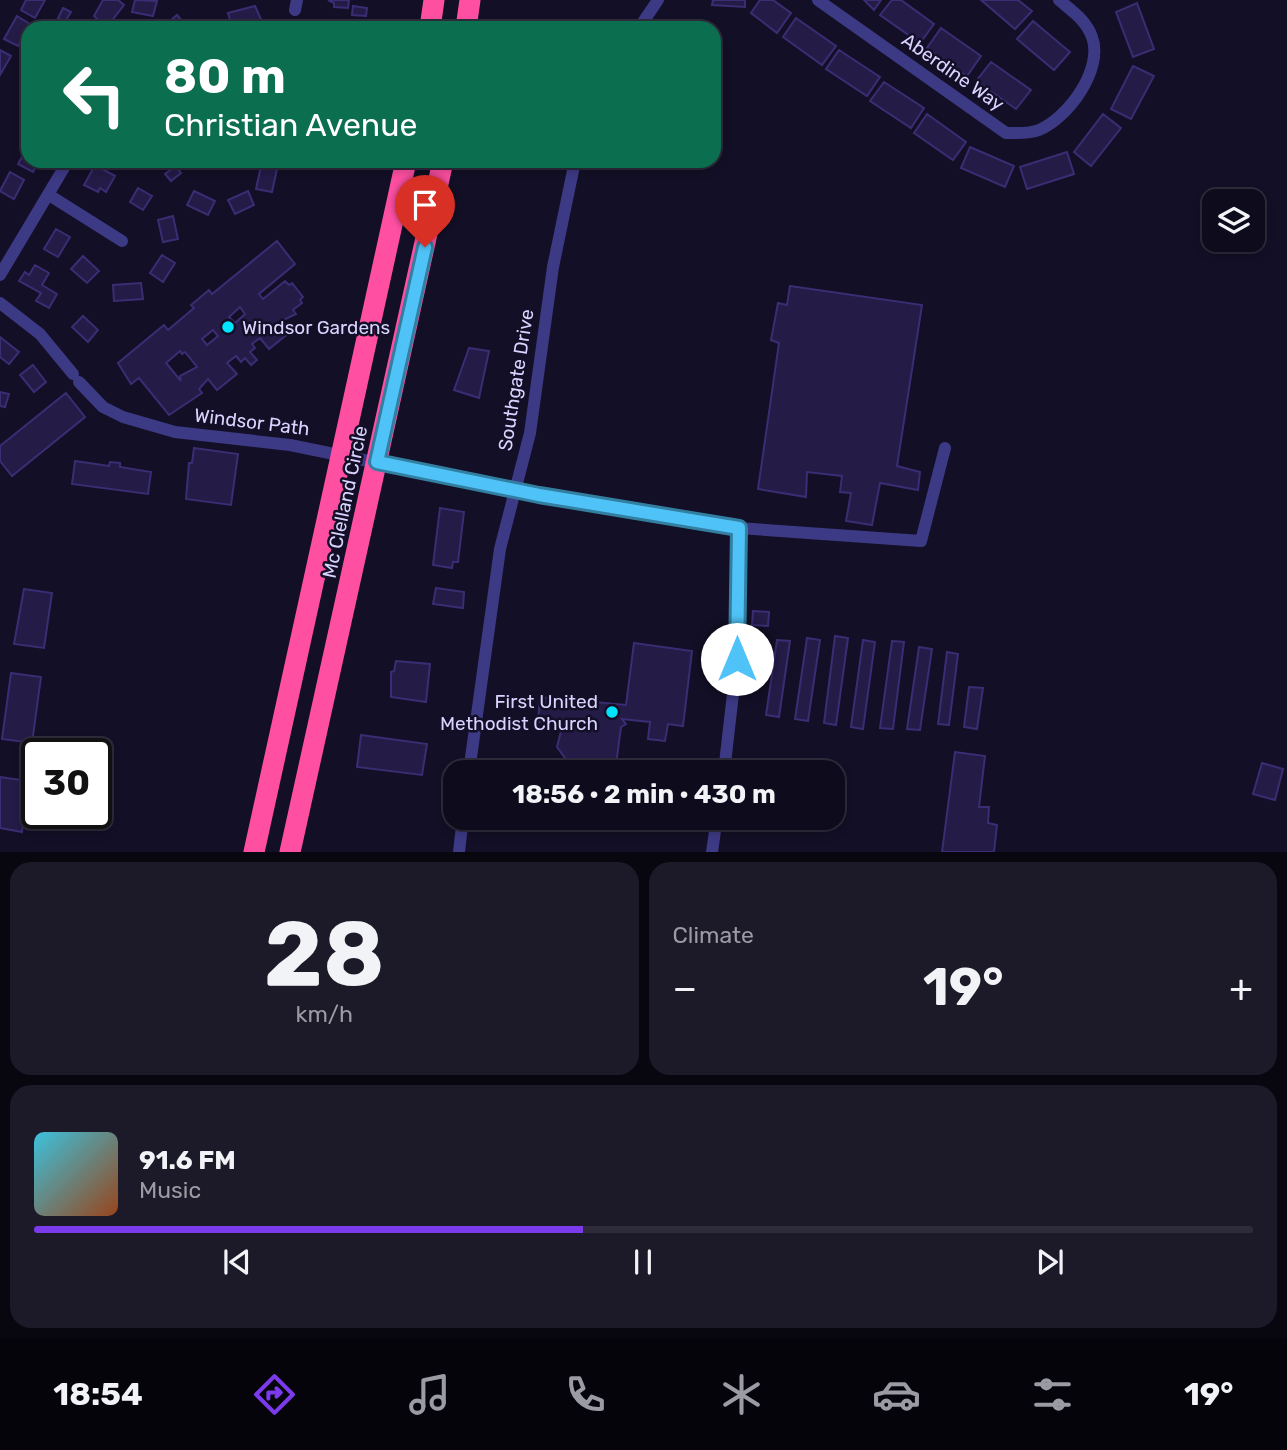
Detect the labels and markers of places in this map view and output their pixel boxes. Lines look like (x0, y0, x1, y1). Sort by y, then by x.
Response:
pin (395, 175, 455, 247)
place label: Windsor Gardens (242, 316, 390, 339)
marker: Windsor Gardens (220, 319, 236, 335)
place label: First United Methodist Church (440, 690, 598, 735)
marker: First United Methodist Church (604, 704, 620, 720)

